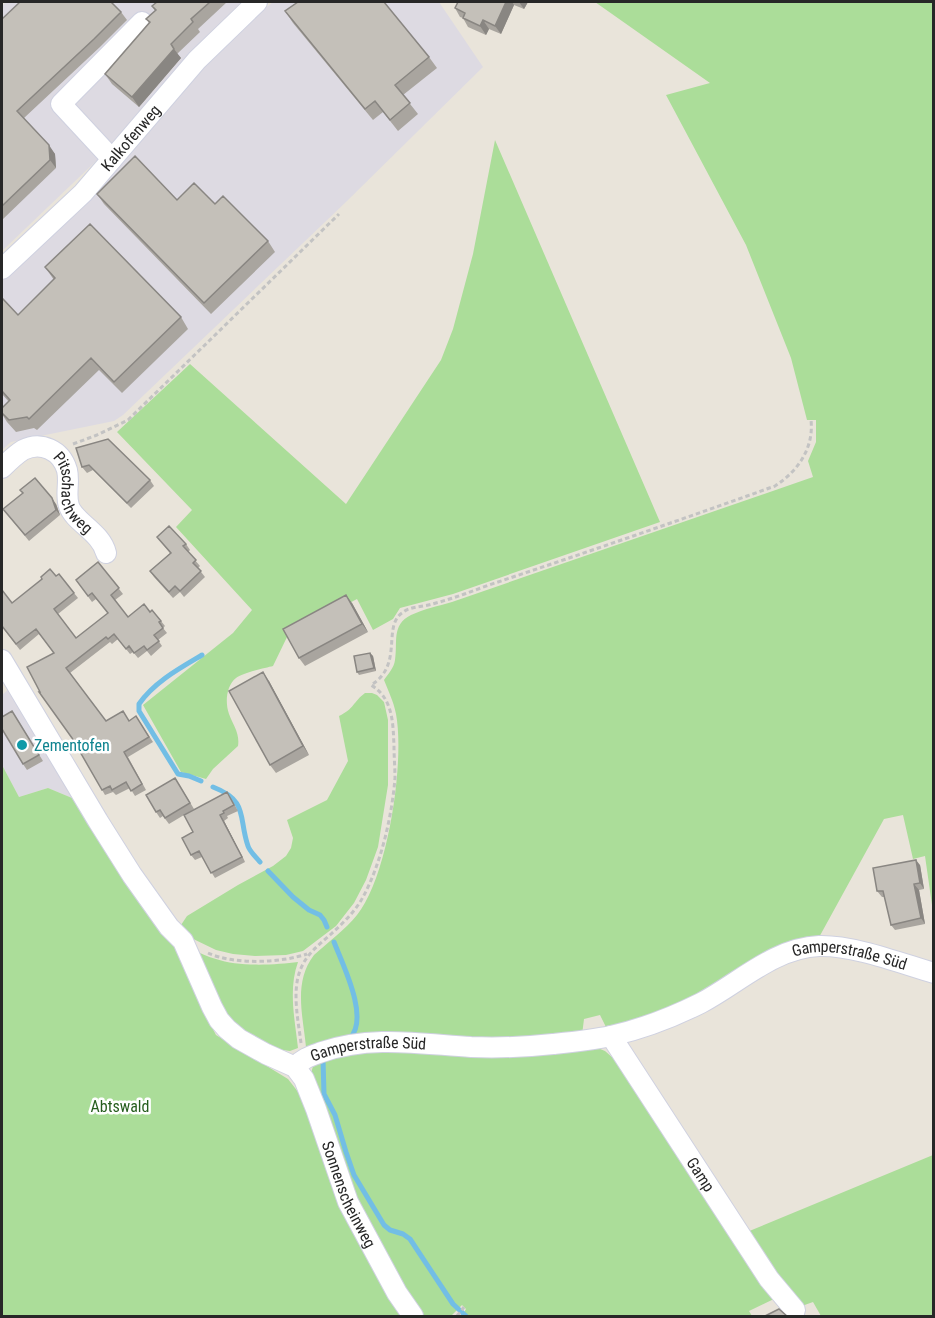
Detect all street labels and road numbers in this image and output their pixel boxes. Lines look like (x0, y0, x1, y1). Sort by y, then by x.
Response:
street label: Kalkofenweg (97, 101, 164, 175)
street label: Pitschachweg (50, 447, 97, 537)
street label: Gamperstraße Süd (790, 936, 909, 974)
street label: Gamperstraße Süd (308, 1032, 427, 1065)
street label: Sonnenscheinweg (318, 1139, 380, 1251)
street label: Gamp (683, 1154, 719, 1195)

